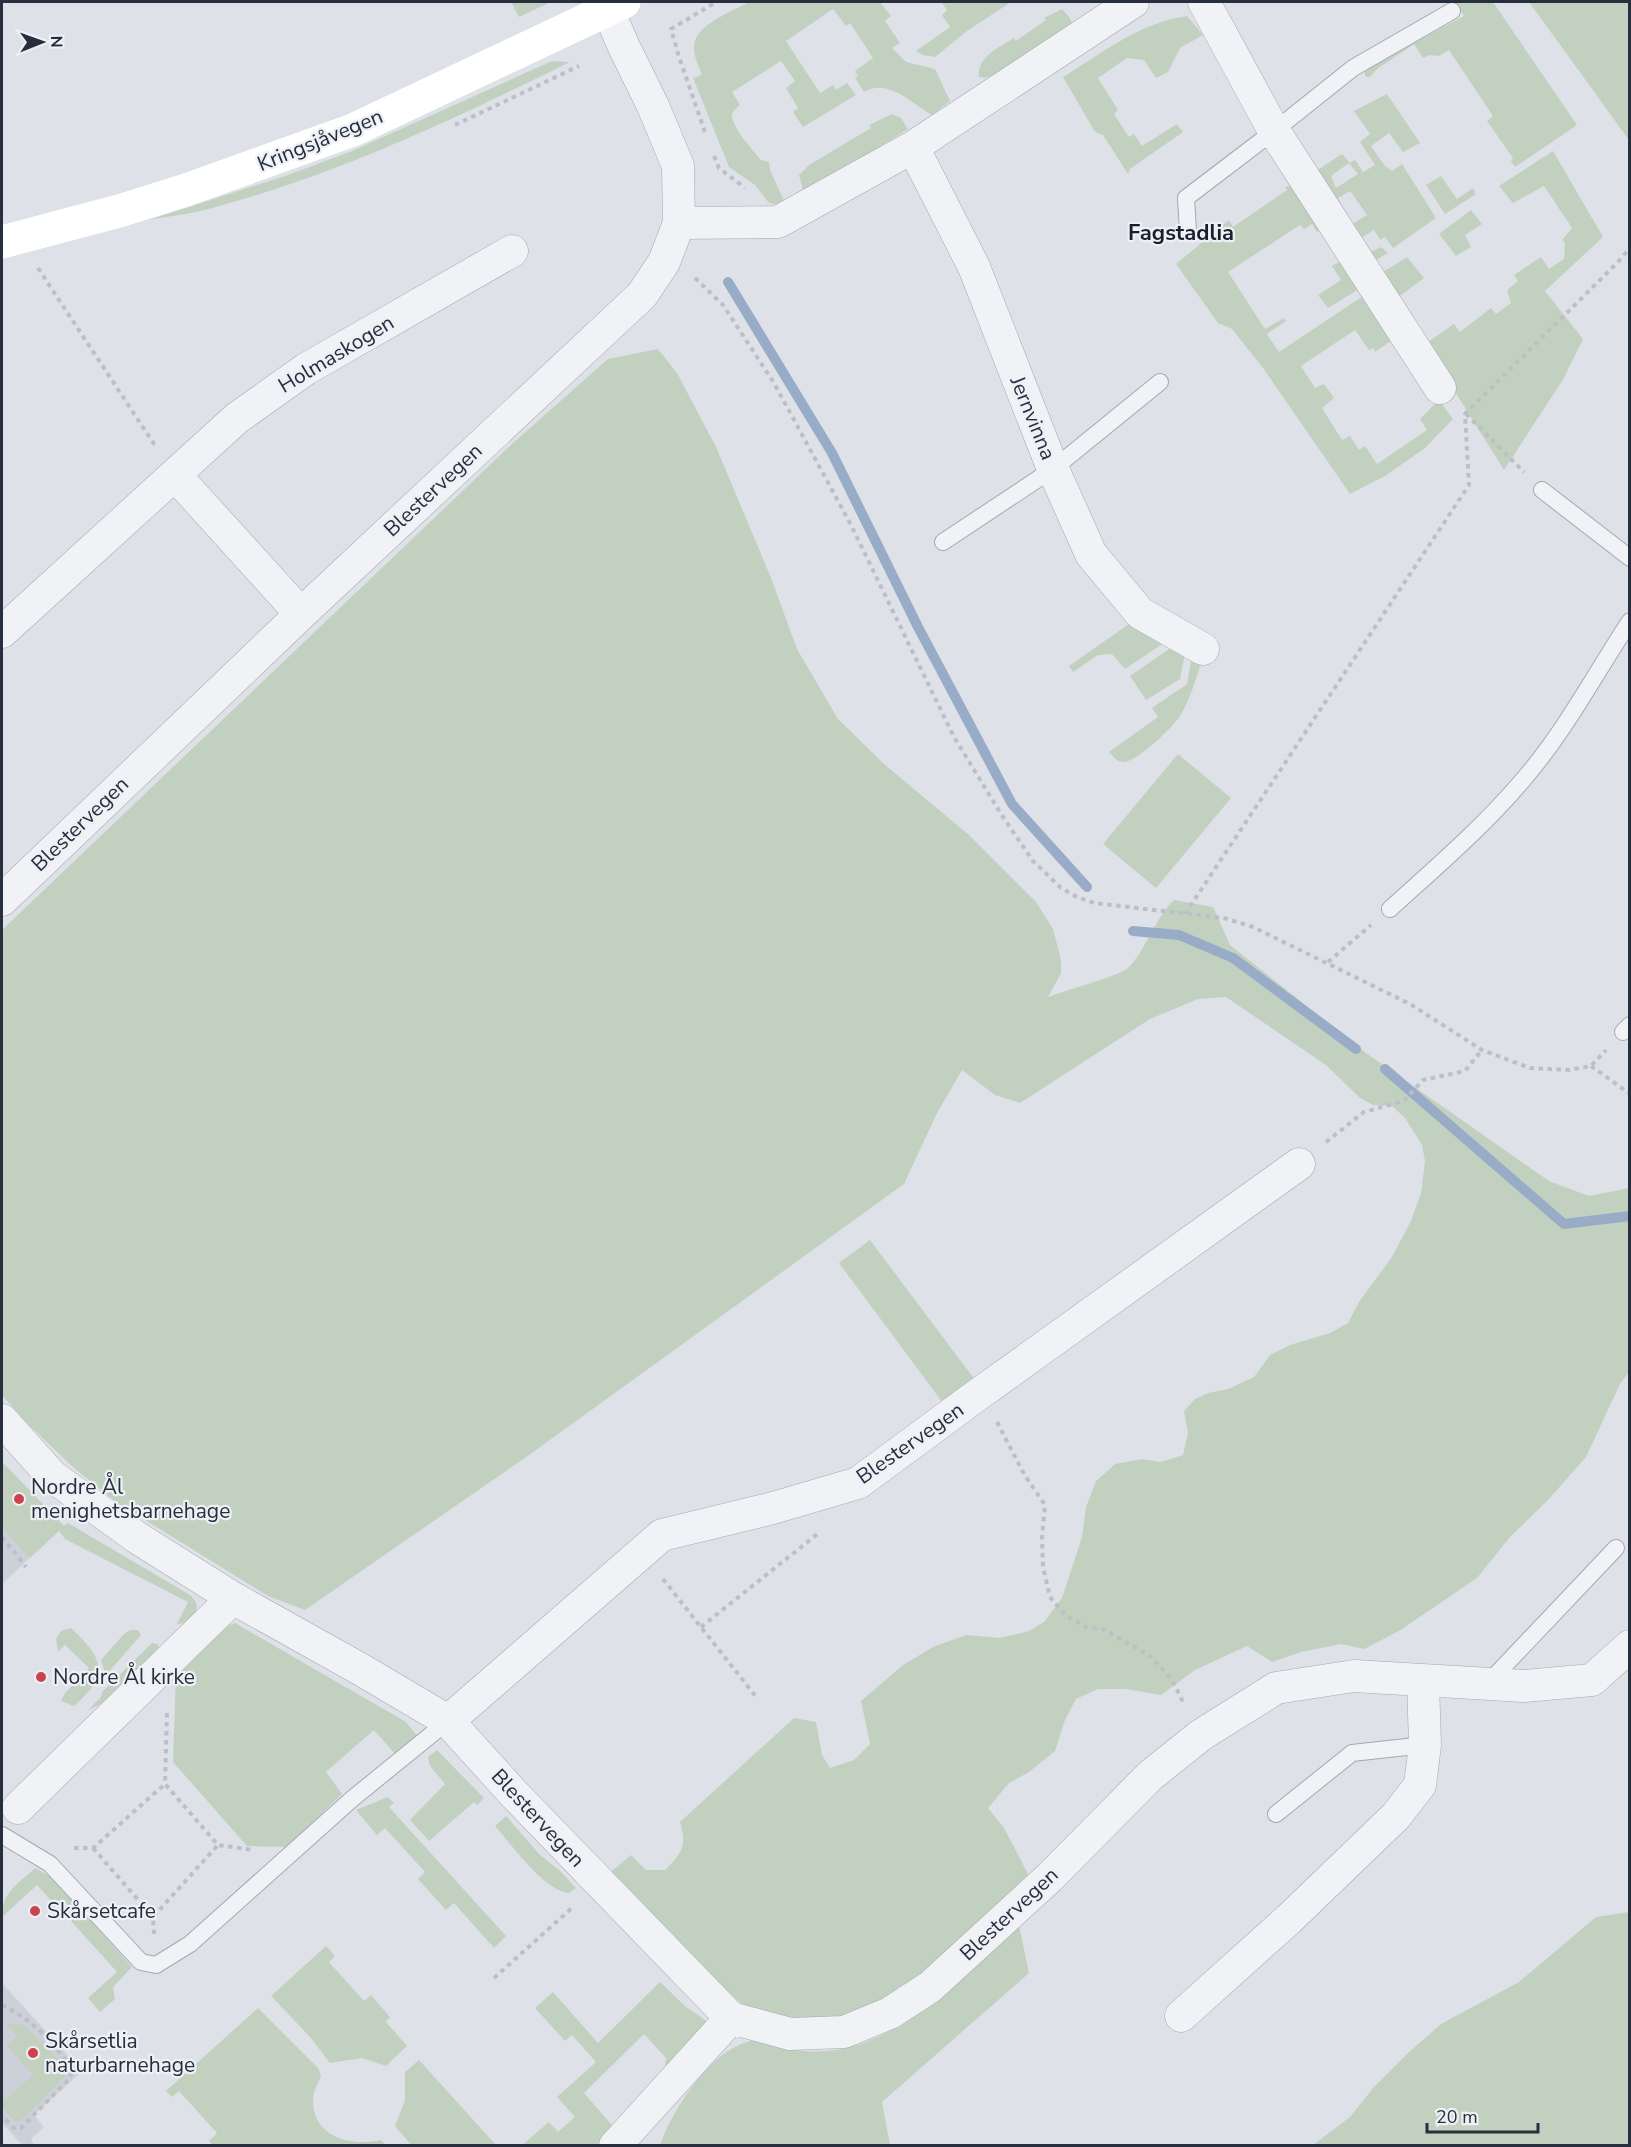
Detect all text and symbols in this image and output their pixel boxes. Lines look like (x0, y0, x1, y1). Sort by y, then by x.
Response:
north arrow (12, 12, 72, 72)
text: N (45, 36, 67, 48)
street label: Kringsjåvegen (253, 102, 387, 178)
district label: Fagstadlia (1128, 218, 1234, 248)
street label: Holmaskogen (273, 308, 399, 400)
street label: Jernvinna (1003, 371, 1062, 464)
street label: Blestervegen (378, 437, 488, 543)
street label: Blestervegen (25, 770, 135, 878)
street label: Blestervegen (851, 1396, 969, 1490)
place label: Nordre Ål menighetsbarnehage (31, 1472, 230, 1525)
marker: Nordre Ål menighetsbarnehage (12, 1492, 26, 1506)
place label: Nordre Ål kirke (53, 1662, 195, 1691)
marker: Nordre Ål kirke (34, 1670, 48, 1684)
street label: Blestervegen (485, 1763, 591, 1873)
street label: Blestervegen (954, 1861, 1064, 1967)
place label: Skårsetcafe (47, 1897, 156, 1925)
marker: Skårsetcafe (28, 1904, 42, 1918)
place label: Skårsetlia naturbarnehage (45, 2027, 195, 2079)
marker: Skårsetlia naturbarnehage (26, 2046, 40, 2060)
scale bar (1427, 2096, 1538, 2134)
text: 20 m (1436, 2105, 1478, 2129)

